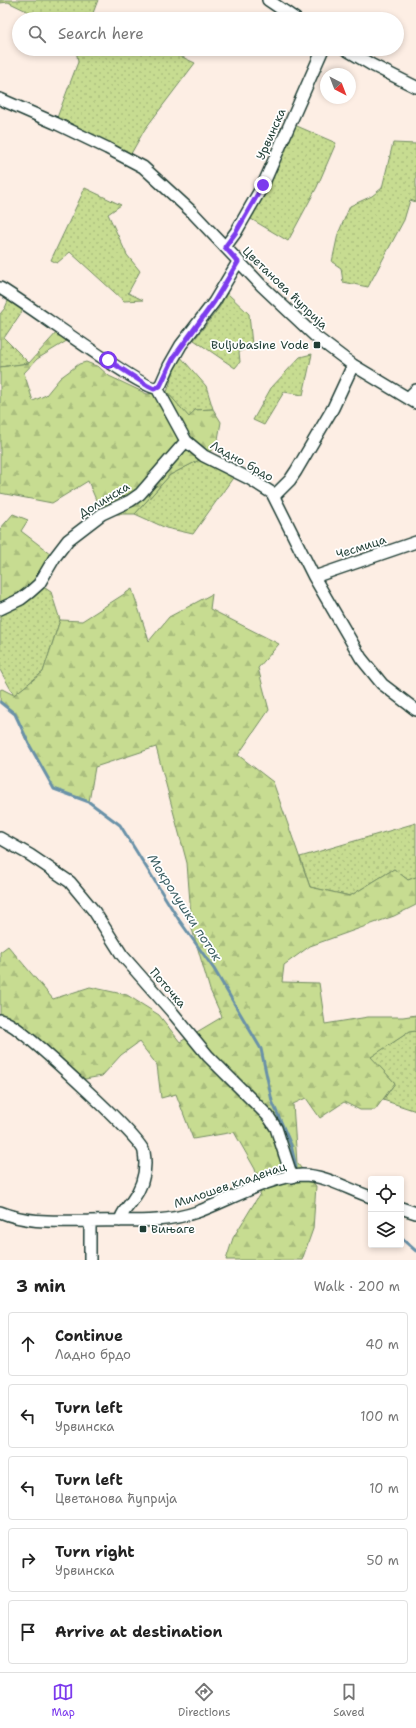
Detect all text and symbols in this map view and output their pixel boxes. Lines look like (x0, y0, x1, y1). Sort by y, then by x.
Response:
search box (12, 12, 404, 56)
icon: search (26, 23, 48, 45)
text: Search here (58, 24, 144, 44)
north arrow (320, 68, 356, 104)
street label: Урвинска (253, 105, 290, 162)
route end (254, 176, 272, 194)
street label: Цветанова ћуприја (239, 243, 332, 333)
place label: Buljubasine Vode (211, 337, 309, 353)
marker: Buljubasine Vode (312, 340, 322, 350)
route start (99, 351, 117, 369)
street label: Ладно брдо (207, 437, 277, 485)
street label: Долинска (75, 478, 133, 522)
street label: Чесмица (334, 531, 389, 563)
water label: Мокролушки поток (144, 850, 226, 965)
street label: Поточка (146, 965, 190, 1012)
street label: Милошев кладенац (172, 1158, 289, 1212)
map controls (368, 1176, 404, 1248)
button: locate (368, 1176, 404, 1212)
button: layers (368, 1212, 404, 1248)
place label: Вињаге (151, 1221, 195, 1237)
marker: Вињаге (138, 1224, 148, 1234)
text: 3 min (16, 1275, 66, 1297)
text: Walk · 200 m (314, 1278, 400, 1295)
text: Continue (55, 1326, 123, 1346)
icon: ahead (17, 1333, 39, 1355)
text: 40 m (365, 1336, 399, 1353)
text: Ладно брдо (55, 1346, 131, 1363)
text: Turn left (55, 1398, 123, 1418)
icon: left (17, 1405, 39, 1427)
text: 100 m (360, 1408, 399, 1425)
text: Урвинска (55, 1418, 114, 1435)
text: Turn left (55, 1470, 123, 1490)
icon: left (17, 1477, 39, 1499)
text: 10 m (369, 1480, 399, 1497)
text: Цветанова ћуприја (55, 1490, 177, 1507)
text: Turn right (55, 1542, 135, 1562)
icon: right (17, 1549, 39, 1571)
text: 50 m (366, 1552, 399, 1569)
text: Урвинска (55, 1562, 114, 1579)
icon: arrive (17, 1621, 39, 1643)
text: Arrive at destination (55, 1622, 223, 1642)
tab: Map (51, 1681, 75, 1720)
tab: Directions (178, 1681, 230, 1720)
tab: Saved (333, 1681, 365, 1720)

